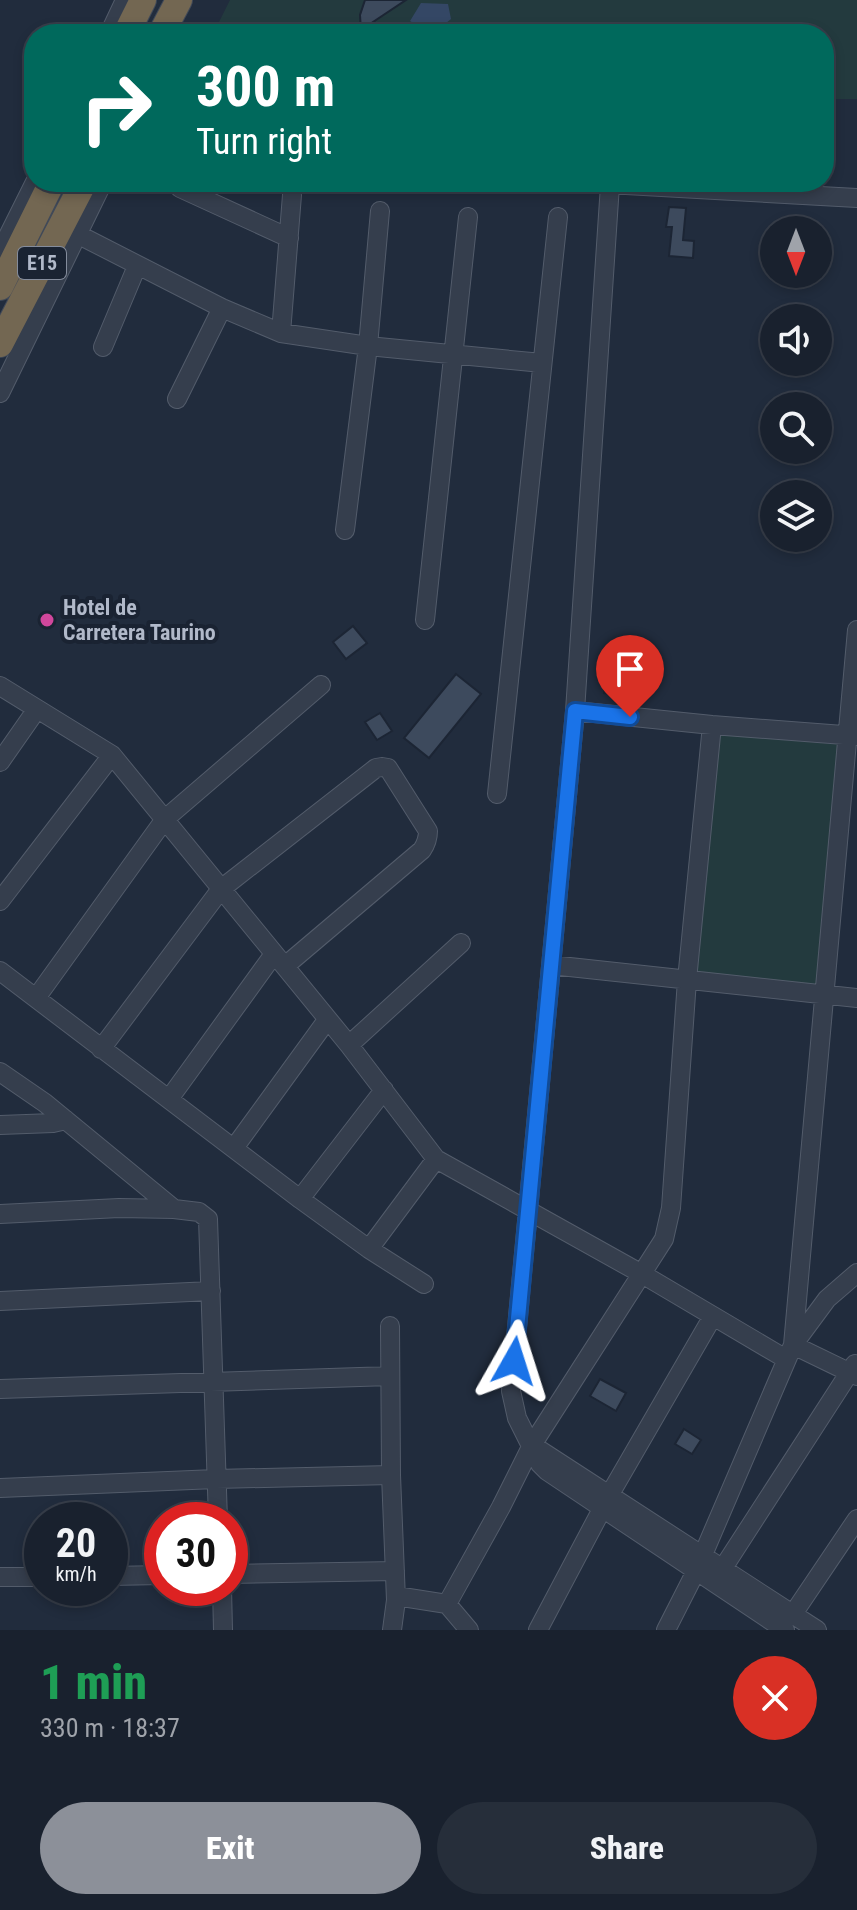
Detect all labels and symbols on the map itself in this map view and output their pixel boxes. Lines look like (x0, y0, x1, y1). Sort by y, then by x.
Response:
north arrow (760, 216, 832, 288)
road number: E15 (18, 247, 66, 279)
place label: Hotel de Carretera Taurino (63, 595, 216, 645)
marker: Hotel de Carretera Taurino (38, 611, 56, 629)
pin (596, 635, 664, 717)
position arrow (472, 1319, 556, 1403)
speed limit sign: 30 (144, 1502, 248, 1606)

